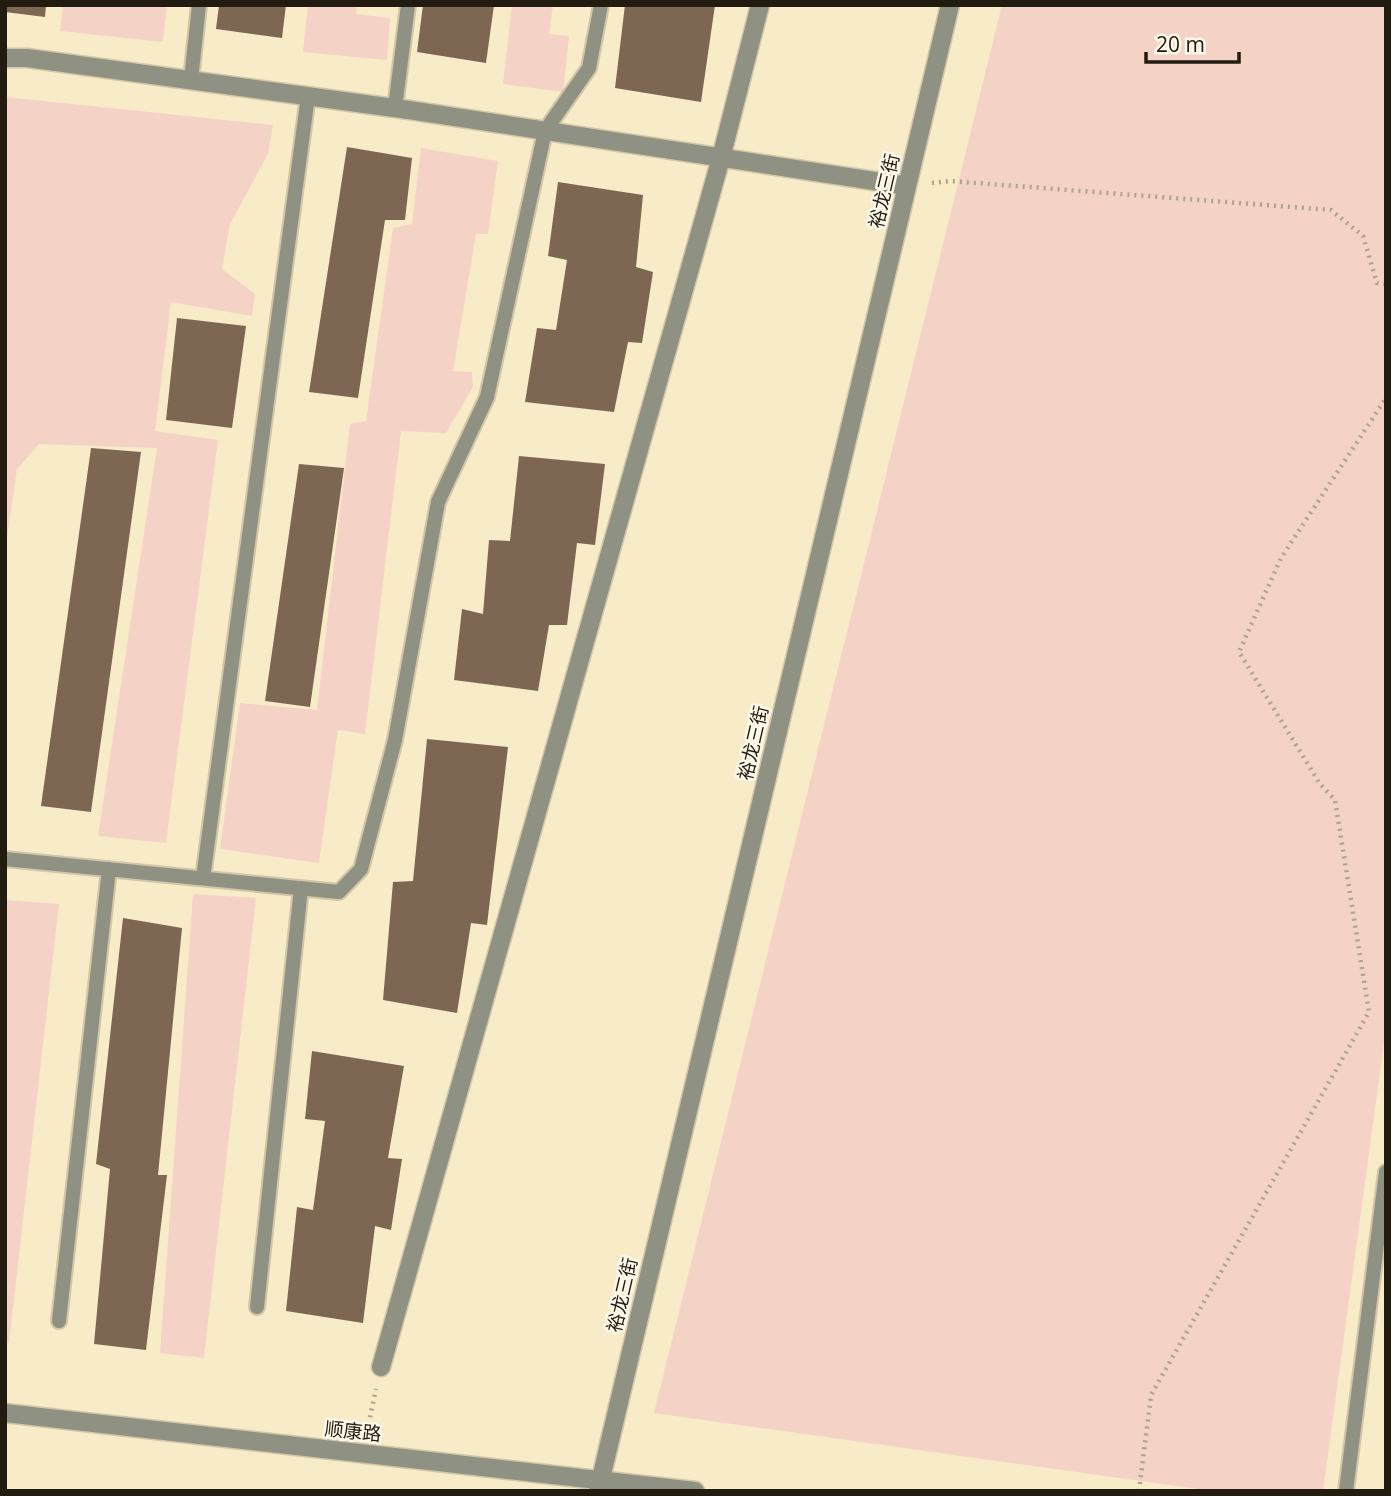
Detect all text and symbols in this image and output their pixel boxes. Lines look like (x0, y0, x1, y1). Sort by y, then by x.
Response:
scale bar (1146, 21, 1239, 65)
text: 20 m (1156, 30, 1205, 58)
street label: 裕龙三街 (863, 151, 905, 231)
street label: 裕龙三街 (732, 703, 774, 783)
street label: 裕龙三街 (601, 1255, 643, 1335)
street label: 顺康路 (323, 1415, 383, 1447)

